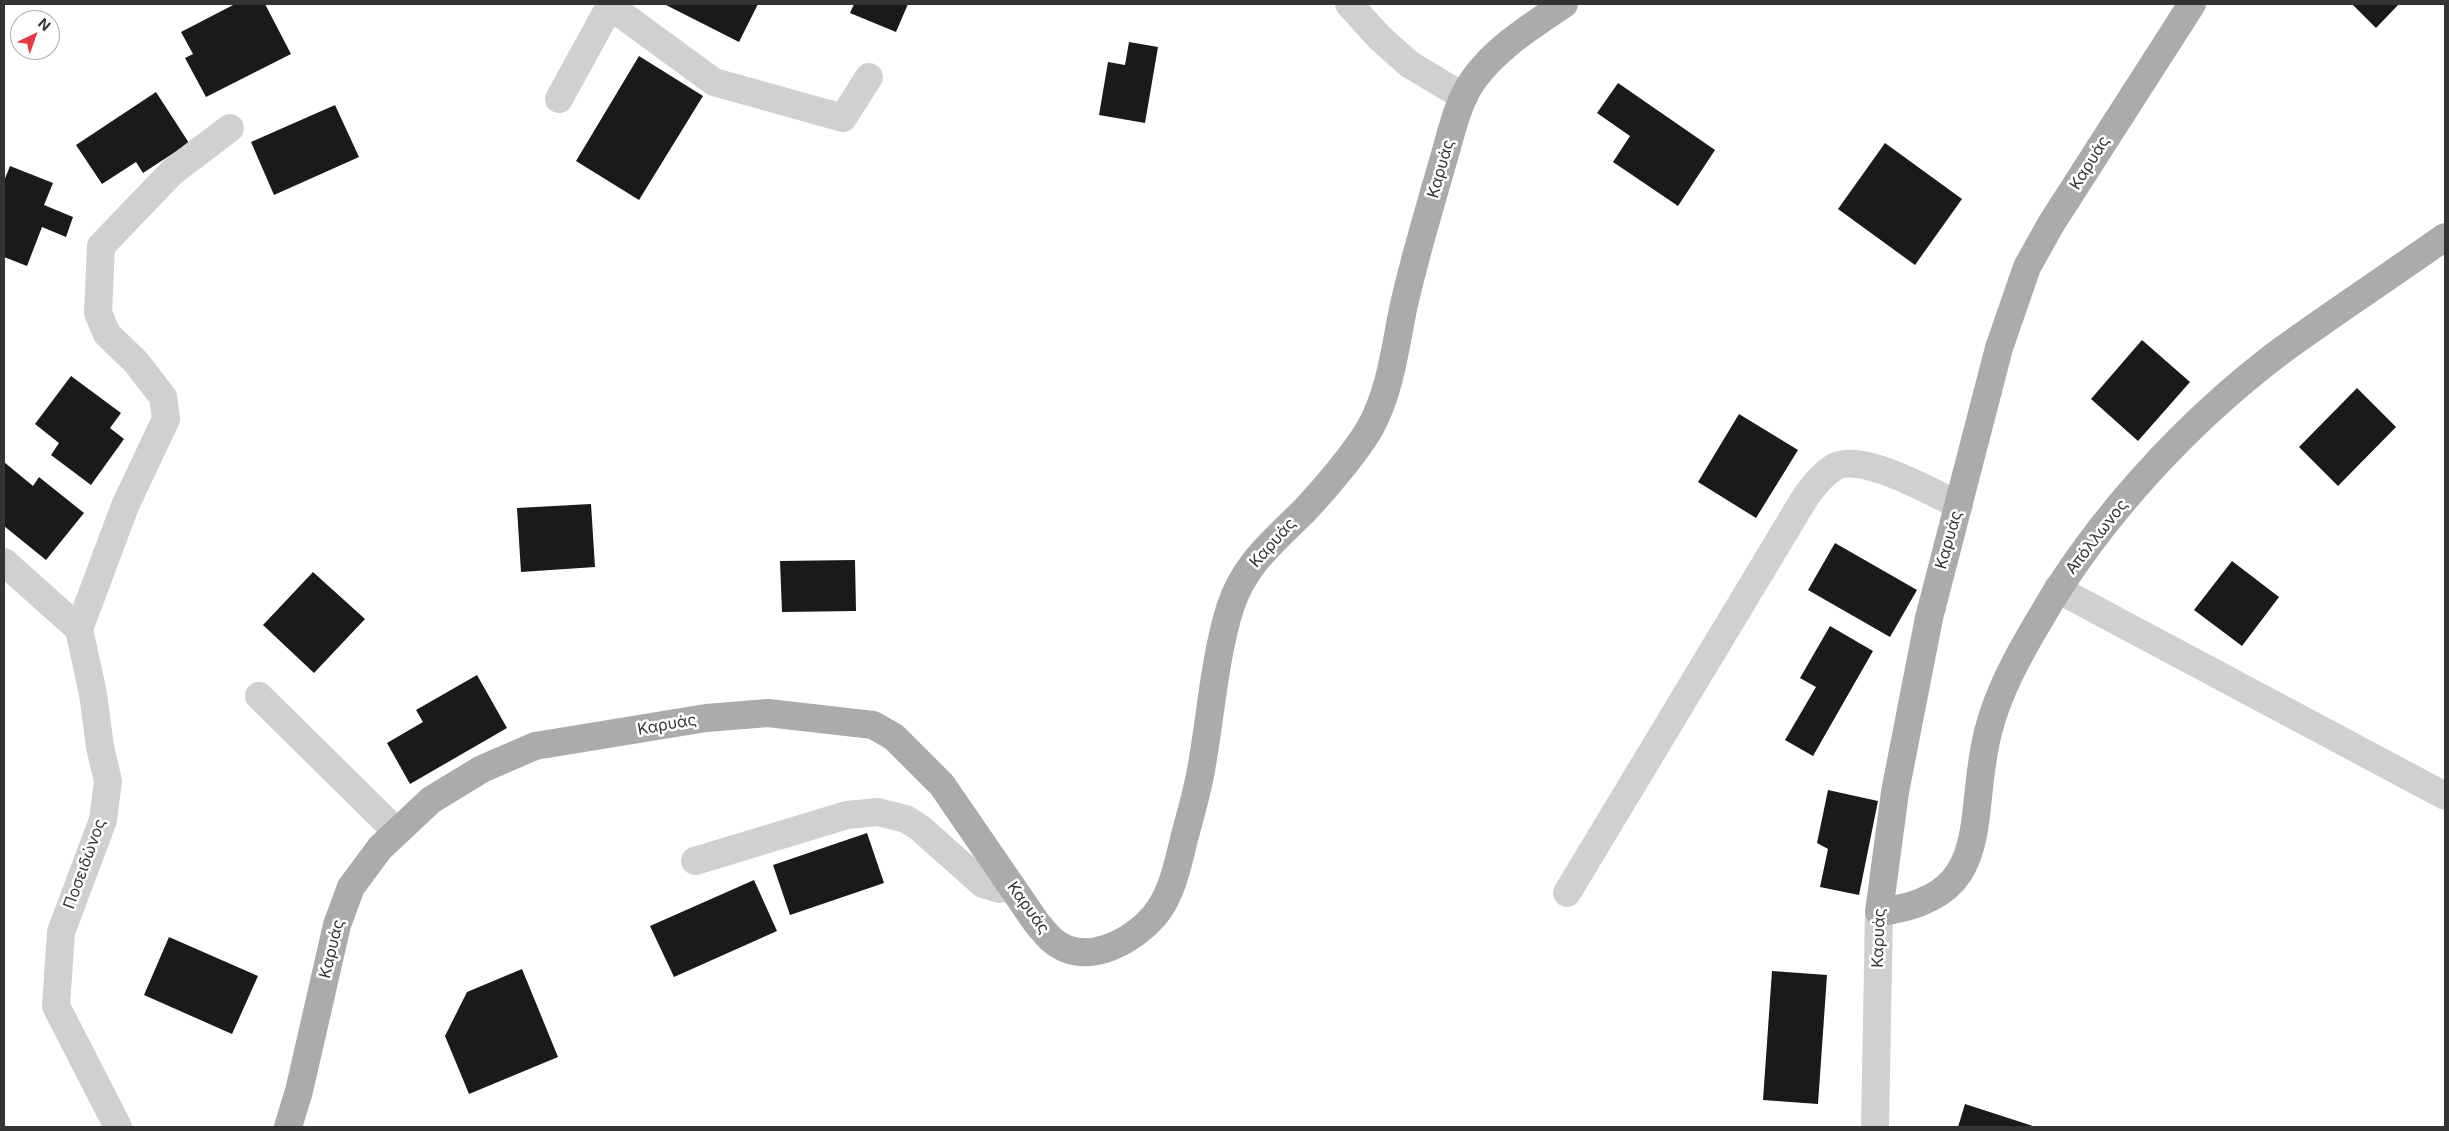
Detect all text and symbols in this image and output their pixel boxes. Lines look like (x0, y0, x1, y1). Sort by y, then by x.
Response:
north arrow (10, 10, 60, 60)
text: N (35, 14, 54, 34)
street label: Καρυάς (2066, 133, 2114, 193)
street label: Καρυάς (1424, 138, 1458, 200)
street label: Απόλλωνος (2062, 496, 2132, 578)
street label: Καρυάς (1932, 509, 1966, 571)
street label: Καρυάς (1246, 514, 1300, 572)
street label: Καρυάς (636, 710, 698, 740)
street label: Ποσειδώνος (60, 816, 110, 912)
street label: Καρυάς (1003, 878, 1053, 938)
street label: Καρυάς (1868, 908, 1890, 968)
street label: Καρυάς (315, 918, 349, 980)

